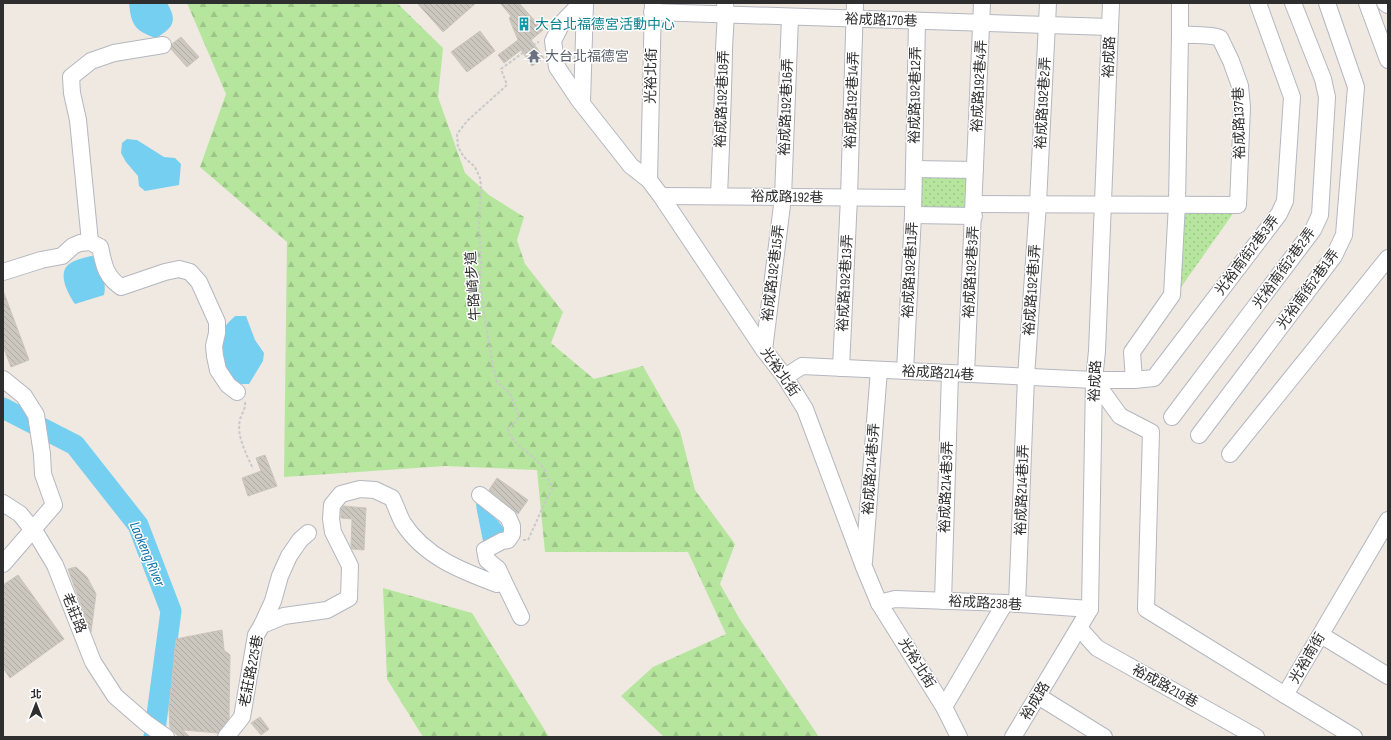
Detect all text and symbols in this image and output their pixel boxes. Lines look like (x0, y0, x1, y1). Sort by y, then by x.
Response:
street label: 裕成路170巷 (844, 10, 918, 30)
building icon: 大台北福德宮活動中心 (516, 16, 532, 32)
place label: 大台北福德宮活動中心 (535, 16, 675, 33)
street label: 裕成路 (1099, 36, 1119, 78)
street label: 裕成路192巷4弄 (968, 39, 990, 133)
street label: 裕成路192巷12弄 (906, 46, 924, 144)
temple icon: 大台北福德宮 (526, 48, 542, 64)
place label: 大台北福德宮 (545, 48, 629, 65)
street label: 光裕北街 (642, 48, 660, 104)
street label: 裕成路192巷18弄 (712, 50, 732, 148)
street label: 裕成路192巷14弄 (842, 51, 862, 149)
street label: 裕成路192巷2弄 (1032, 56, 1054, 150)
street label: 裕成路192巷16弄 (776, 58, 796, 156)
street label: 裕成路137巷 (1230, 87, 1248, 159)
street label: 裕成路192巷 (750, 188, 824, 206)
street label: 光裕南街2巷3弄 (1211, 212, 1283, 298)
street label: 裕成路192巷11弄 (899, 221, 921, 319)
street label: 裕成路192巷15弄 (759, 224, 787, 322)
street label: 光裕南街2巷2弄 (1249, 224, 1319, 312)
street label: 裕成路192巷3弄 (960, 225, 982, 319)
street label: 裕成路192巷13弄 (834, 234, 856, 332)
street label: 裕成路192巷1弄 (1020, 244, 1044, 336)
street label: 光裕南街2巷1弄 (1273, 246, 1343, 332)
street label: 牛路崎步道 (462, 250, 484, 322)
street label: 光裕北街 (757, 344, 803, 400)
street label: 裕成路 (1085, 360, 1105, 402)
street label: 裕成路214巷 (901, 363, 975, 383)
street label: 裕成路214巷5弄 (859, 422, 883, 516)
street label: 裕成路214巷3弄 (936, 441, 956, 533)
street label: 裕成路214巷1弄 (1012, 444, 1032, 536)
water label: Laokeng River (125, 519, 169, 590)
street label: 老莊路 (58, 590, 90, 636)
street label: 裕成路238巷 (948, 593, 1022, 613)
street label: 光裕南街 (1286, 630, 1328, 686)
street label: 老莊路225巷 (236, 633, 266, 709)
street label: 光裕北街 (895, 635, 939, 691)
street label: 裕成路219巷 (1129, 661, 1201, 711)
street label: 裕成路 (1017, 679, 1053, 723)
north arrow (16, 684, 56, 724)
text: 北 (31, 688, 42, 701)

